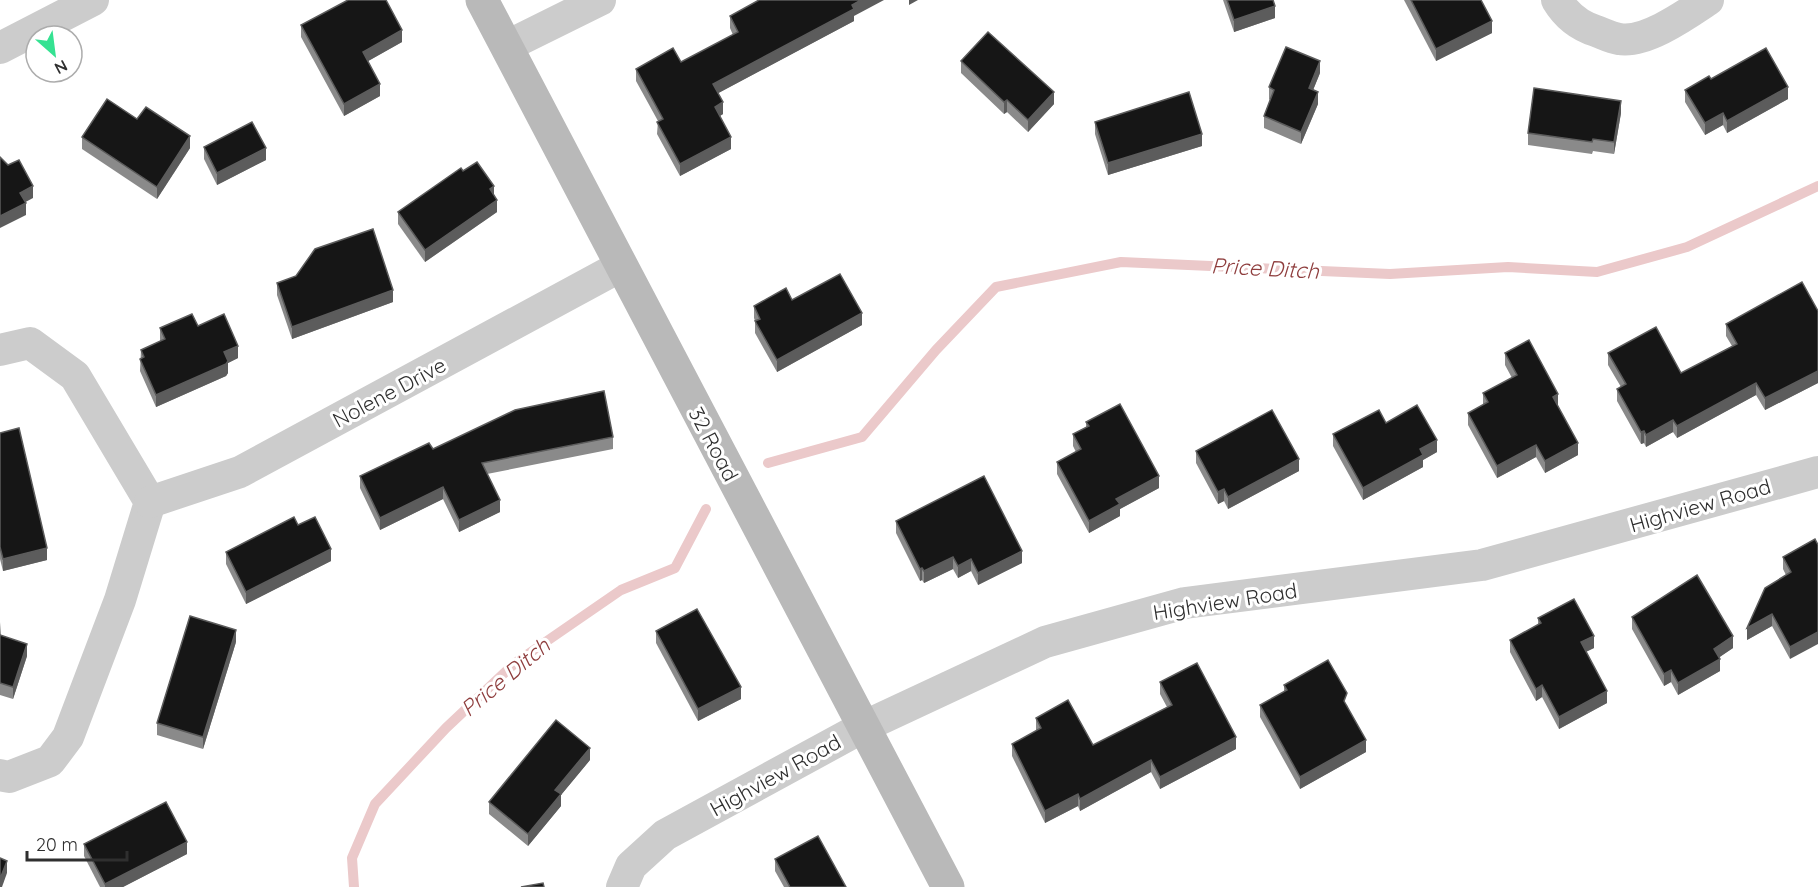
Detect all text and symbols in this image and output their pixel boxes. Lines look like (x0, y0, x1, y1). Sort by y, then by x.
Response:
north arrow (24, 24, 84, 84)
text: N (51, 56, 71, 79)
water label: Price Ditch (1210, 251, 1320, 285)
street label: Nolene Drive (328, 351, 450, 433)
street label: 32 Road (684, 402, 744, 486)
street label: Highview Road (1626, 472, 1774, 538)
street label: Highview Road (1151, 577, 1299, 625)
water label: Price Ditch (455, 631, 556, 722)
street label: Highview Road (705, 728, 845, 822)
scale bar (27, 824, 128, 862)
text: 20 m (36, 833, 78, 856)

